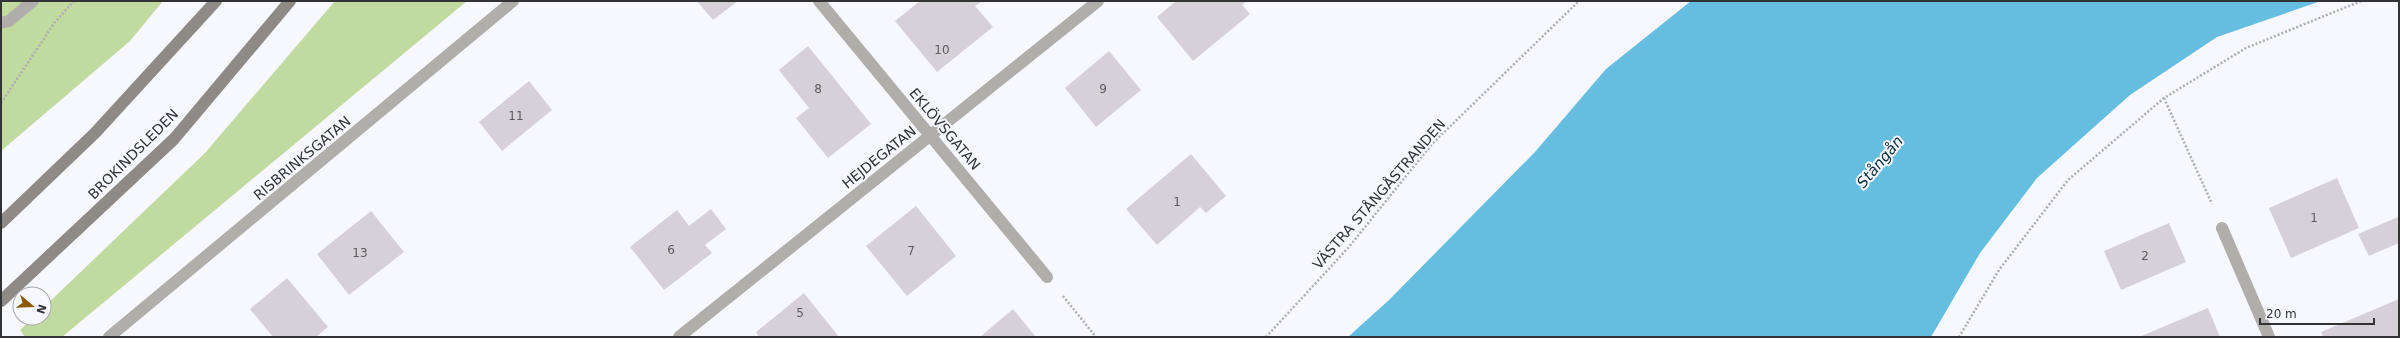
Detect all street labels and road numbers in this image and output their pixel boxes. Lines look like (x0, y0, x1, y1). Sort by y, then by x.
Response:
street label: EKLÖVSGATAN (906, 84, 984, 173)
street label: BROKINDSLEDEN (85, 106, 181, 202)
street label: RISBRINKSGATAN (250, 113, 354, 203)
street label: VÄSTRA STÅNGÅSTRANDEN (1309, 115, 1449, 272)
street label: HEJDEGATAN (839, 122, 919, 192)

